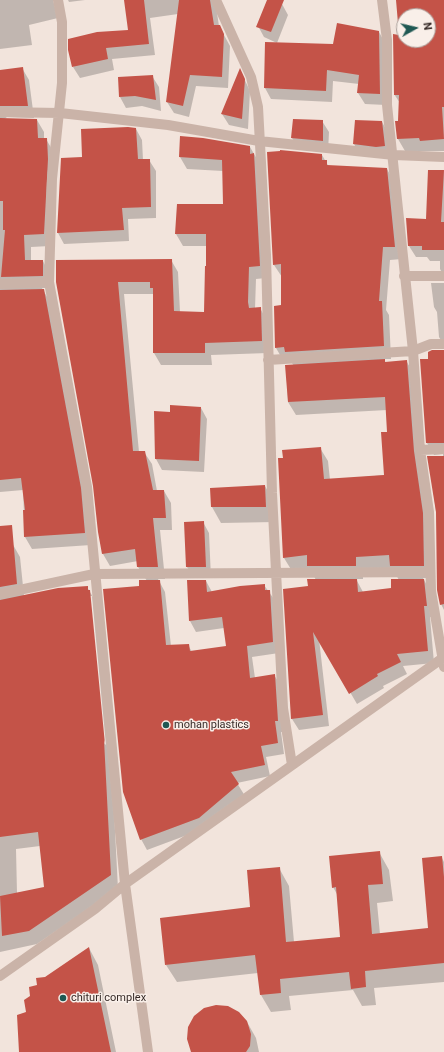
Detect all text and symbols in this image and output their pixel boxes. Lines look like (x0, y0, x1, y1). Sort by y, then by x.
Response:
north arrow (396, 8, 436, 48)
text: N (420, 22, 434, 31)
place label: mohan plastics (174, 718, 249, 732)
marker: mohan plastics (161, 720, 171, 730)
place label: chituri complex (71, 991, 146, 1005)
marker: chituri complex (58, 993, 68, 1003)

